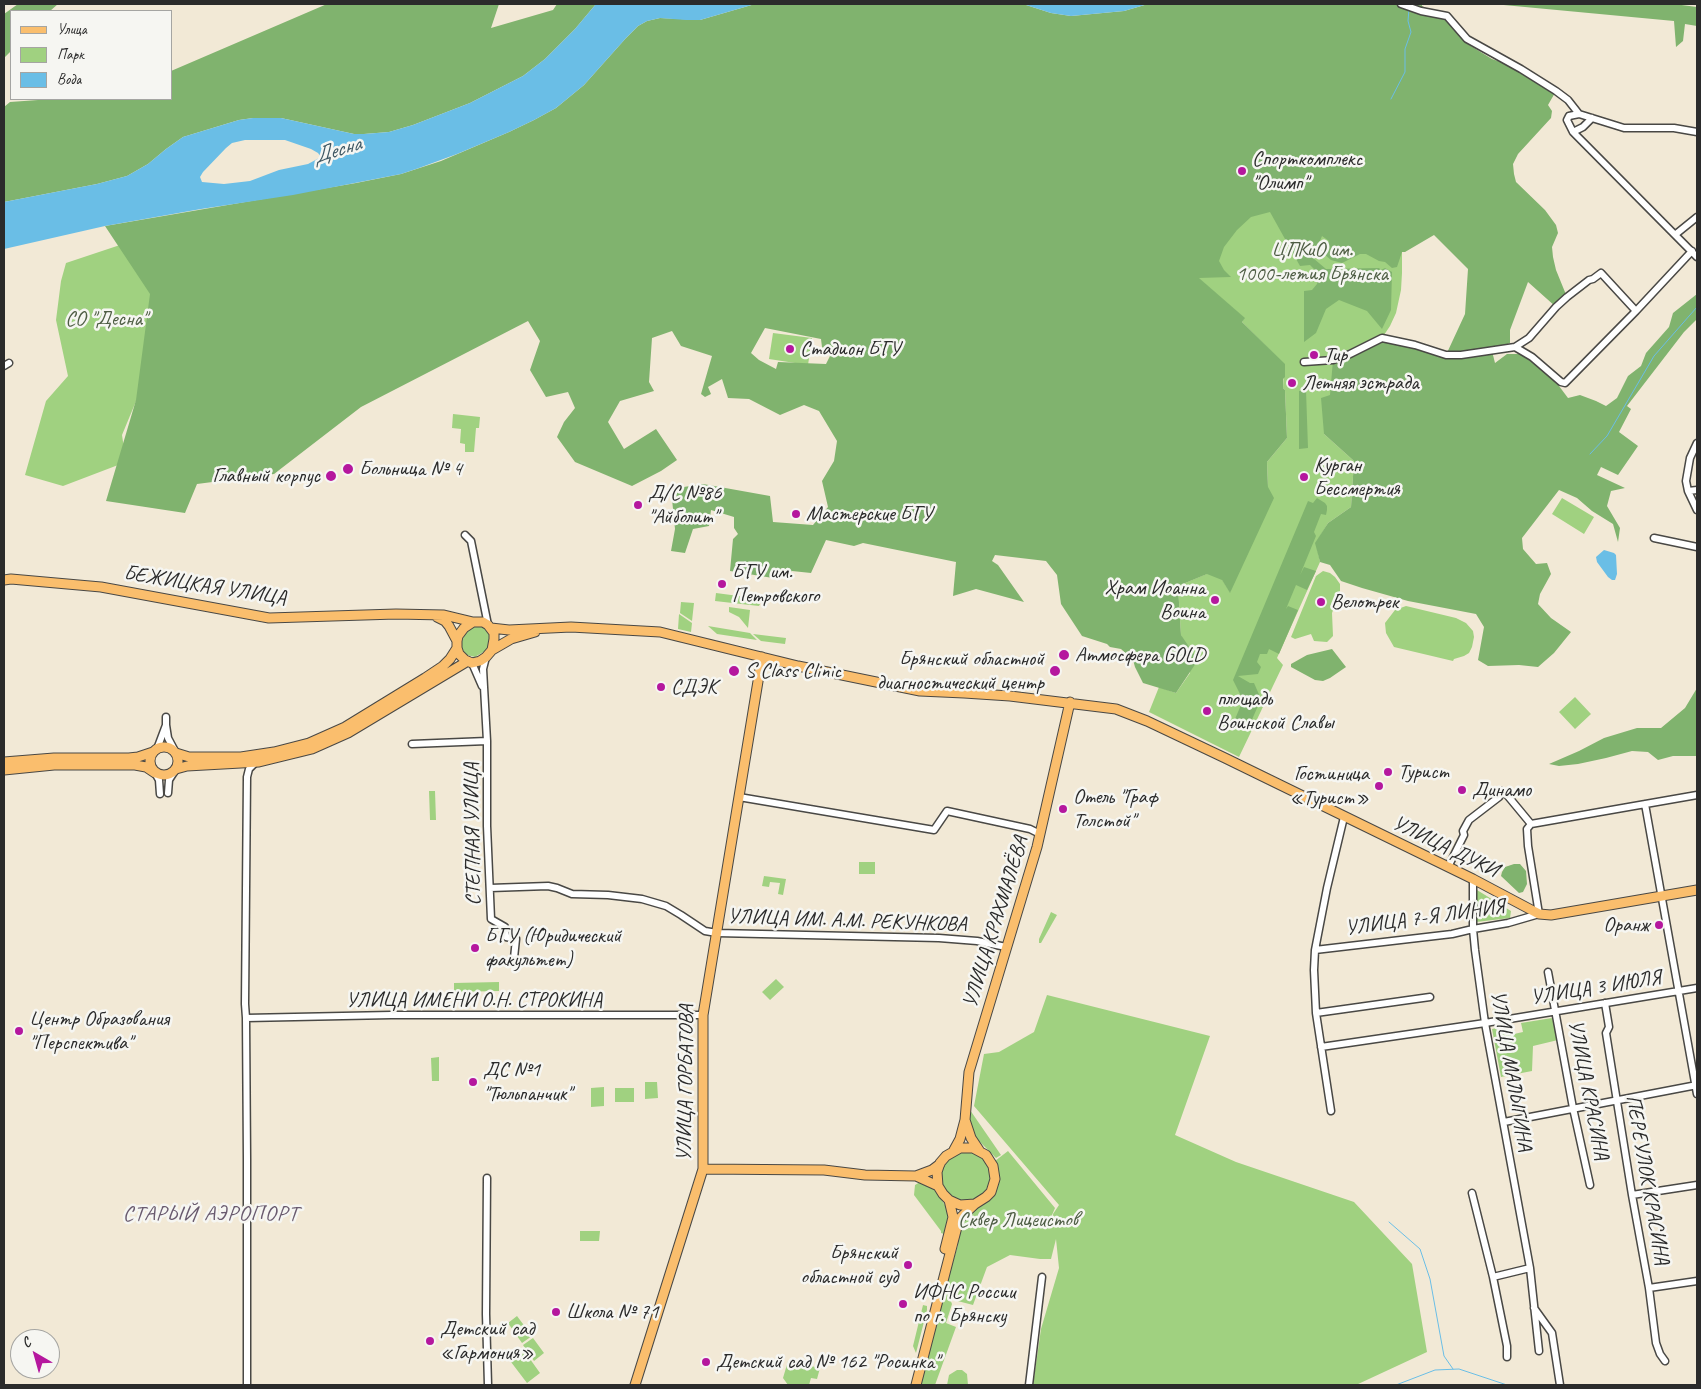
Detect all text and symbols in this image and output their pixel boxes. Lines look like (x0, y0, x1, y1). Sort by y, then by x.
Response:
legend (10, 10, 172, 100)
text: Улица (57, 20, 87, 39)
text: Парк (57, 45, 84, 64)
text: Вода (57, 70, 81, 89)
water label: Десна (310, 131, 364, 171)
place label: Спорткомплекс "Олимп" (1252, 146, 1362, 196)
marker: Спорткомплекс "Олимп" (1236, 165, 1248, 177)
park label: ЦПКиО им. 1000-летия Брянска (1236, 237, 1388, 287)
park label: СО "Десна" (65, 306, 147, 332)
place label: Стадион БГУ (800, 336, 900, 362)
place label: Тир (1324, 342, 1347, 368)
marker: Стадион БГУ (784, 343, 796, 355)
marker: Тир (1308, 349, 1320, 361)
place label: Летняя эстрада (1302, 370, 1419, 396)
marker: Летняя эстрада (1286, 377, 1298, 389)
place label: Курган Бессмертия (1314, 452, 1400, 502)
place label: Больница № 4 (359, 456, 462, 482)
marker: Больница № 4 (341, 462, 355, 476)
place label: Главный корпус (213, 463, 320, 489)
marker: Главный корпус (324, 469, 338, 483)
marker: Курган Бессмертия (1298, 471, 1310, 483)
place label: Д/С №86 "Айболит" (648, 480, 722, 530)
marker: Д/С №86 "Айболит" (632, 499, 644, 511)
place label: Мастерские БГУ (806, 501, 932, 527)
marker: Мастерские БГУ (790, 508, 802, 520)
place label: БГУ им. Петровского (732, 559, 819, 609)
street label: БЕЖИЦКАЯ УЛИЦА (122, 561, 288, 611)
place label: Храм Иоанна Воина (1105, 575, 1205, 625)
marker: БГУ им. Петровского (716, 578, 728, 590)
place label: Велотрек (1331, 589, 1398, 615)
marker: Храм Иоанна Воина (1209, 594, 1221, 606)
marker: Велотрек (1315, 596, 1327, 608)
place label: Атмосфера GOLD (1075, 642, 1205, 668)
place label: Брянский областной диагностический центр (877, 646, 1044, 696)
marker: Атмосфера GOLD (1057, 648, 1071, 662)
place label: S Class Clinic (745, 658, 841, 684)
marker: S Class Clinic (727, 664, 741, 678)
marker: Брянский областной диагностический центр (1048, 664, 1062, 678)
place label: СДЭК (671, 674, 717, 700)
marker: СДЭК (655, 681, 667, 693)
place label: площадь Воинской Славы (1217, 686, 1334, 736)
marker: площадь Воинской Славы (1201, 705, 1213, 717)
place label: Турист (1398, 759, 1449, 785)
place label: Гостиница «Турист» (1289, 761, 1369, 811)
street label: СТЕПНАЯ УЛИЦА (459, 762, 487, 906)
marker: Турист (1382, 766, 1394, 778)
place label: Динамо (1472, 777, 1531, 803)
marker: Гостиница «Турист» (1373, 780, 1385, 792)
place label: Отель "Граф Толстой" (1073, 784, 1158, 834)
marker: Динамо (1456, 784, 1468, 796)
marker: Отель "Граф Толстой" (1057, 803, 1069, 815)
street label: УЛИЦА ДУКИ (1388, 811, 1502, 883)
street label: УЛИЦА КРАХМАЛЁВА (958, 833, 1034, 1011)
street label: УЛИЦА 7-Я ЛИНИЯ (1344, 894, 1506, 942)
street label: УЛИЦА ИМ. А.М. РЕКУНКОВА (727, 904, 967, 938)
place label: Оранж (1603, 912, 1649, 938)
marker: Оранж (1653, 919, 1665, 931)
place label: БГУ (Юридический факультет) (485, 923, 621, 973)
marker: БГУ (Юридический факультет) (469, 942, 481, 954)
street label: УЛИЦА 3 ИЮЛЯ (1529, 965, 1663, 1011)
street label: УЛИЦА ИМЕНИ О.Н. СТРОКИНА (346, 987, 602, 1013)
street label: УЛИЦА МАЛЫГИНА (1484, 989, 1538, 1153)
street label: УЛИЦА ГОРБАТОВА (672, 1004, 700, 1162)
place label: Центр Образования "Перспектива" (29, 1006, 169, 1056)
street label: УЛИЦА КРАСИНА (1562, 1018, 1614, 1162)
marker: Центр Образования "Перспектива" (13, 1025, 25, 1037)
place label: ДС №1 "Тюльпанчик" (483, 1057, 571, 1107)
marker: ДС №1 "Тюльпанчик" (467, 1076, 479, 1088)
street label: ПЕРЕУЛОК КРАСИНА (1620, 1093, 1674, 1267)
district label: СТАРЫЙ АЭРОПОРТ (120, 1201, 302, 1227)
park label: Сквер Лицеистов (958, 1207, 1078, 1233)
place label: Брянский областной суд (800, 1240, 898, 1290)
marker: Брянский областной суд (902, 1259, 914, 1271)
place label: ИФНС России по г. Брянску (913, 1279, 1015, 1329)
marker: ИФНС России по г. Брянску (897, 1298, 909, 1310)
place label: Школа № 71 (566, 1299, 659, 1325)
marker: Школа № 71 (550, 1306, 562, 1318)
place label: Детский сад «Гармония» (440, 1316, 534, 1366)
north arrow (10, 1329, 60, 1379)
text: С (18, 1334, 34, 1351)
marker: Детский сад «Гармония» (424, 1335, 436, 1347)
place label: Детский сад № 162 "Росинка" (716, 1349, 939, 1375)
marker: Детский сад № 162 "Росинка" (700, 1356, 712, 1368)

